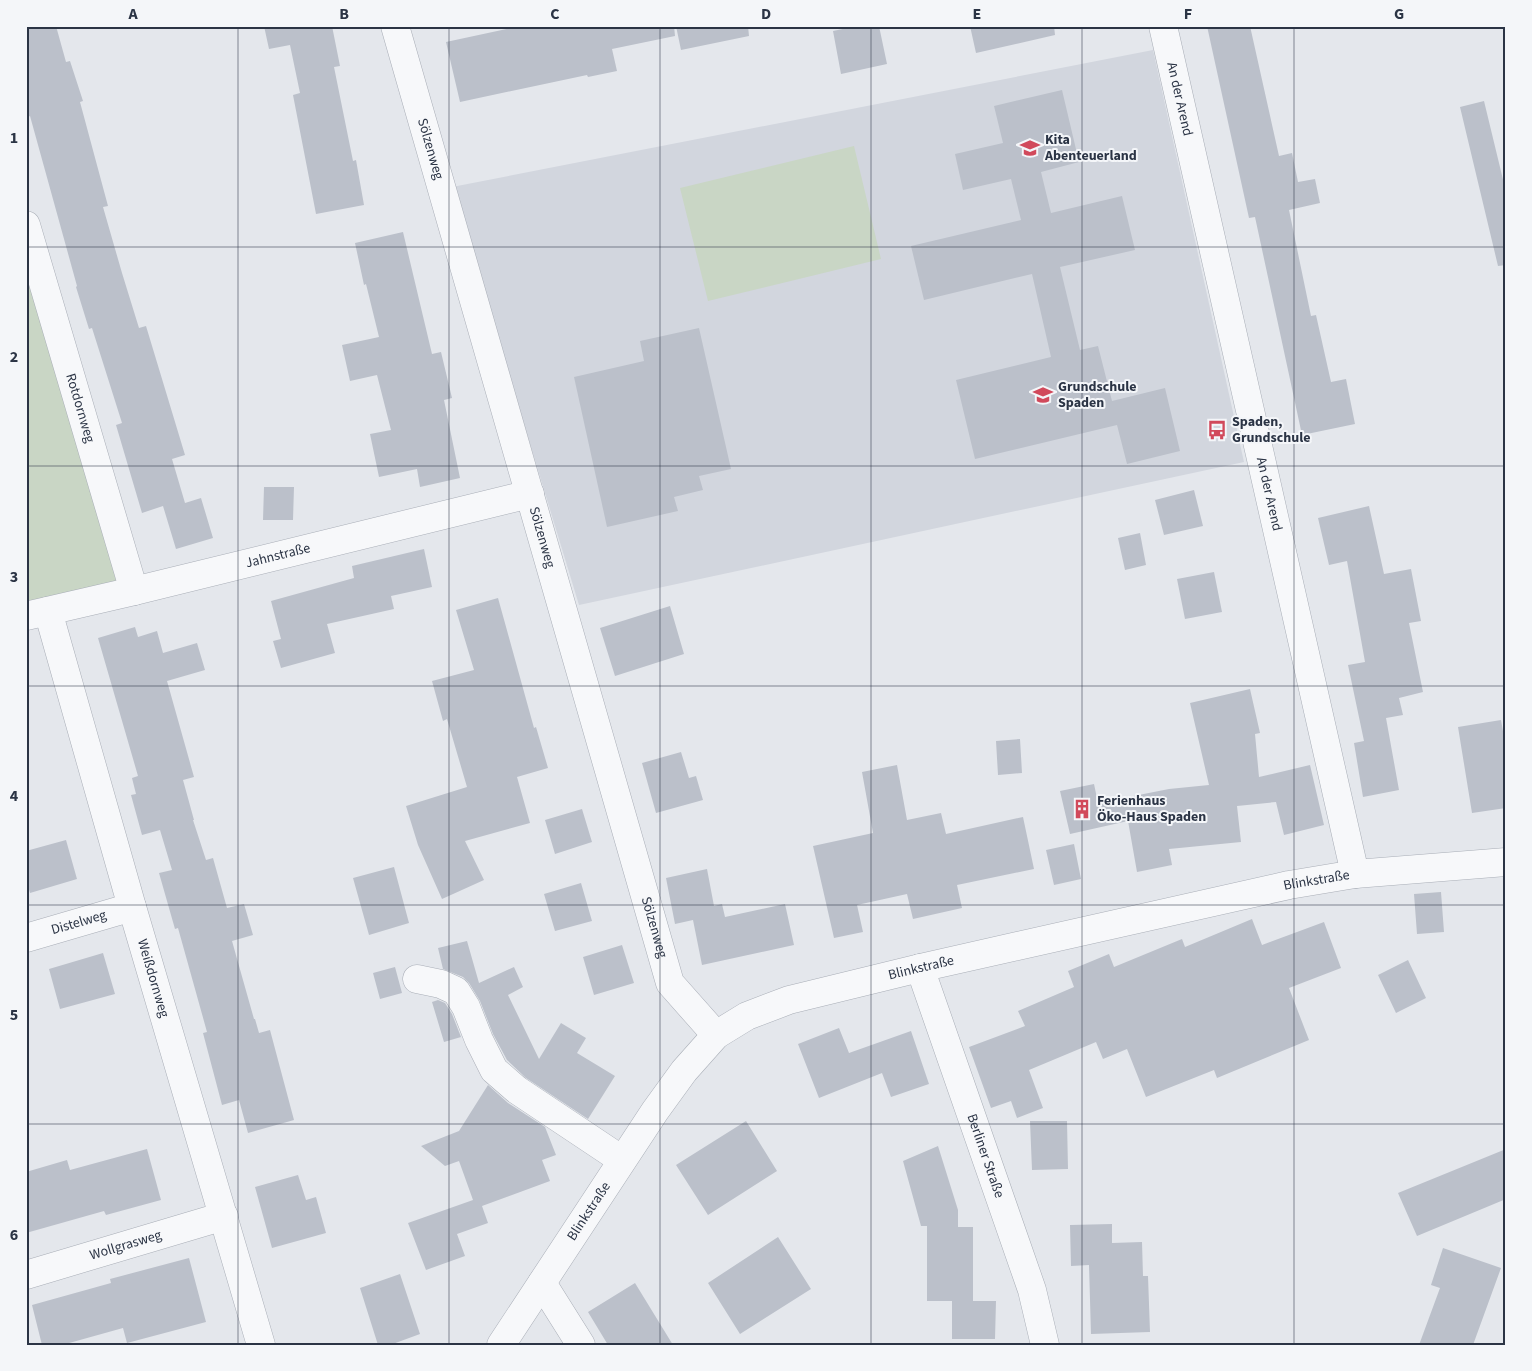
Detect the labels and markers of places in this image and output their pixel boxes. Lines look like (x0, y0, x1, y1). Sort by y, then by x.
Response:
place label: Kita Abenteuerland (1044, 130, 1137, 166)
school or university icon: Kita Abenteuerland (1019, 137, 1041, 159)
place label: Grundschule Spaden (1058, 377, 1136, 413)
school or university icon: Grundschule Spaden (1032, 384, 1054, 406)
place label: Spaden, Grundschule (1232, 412, 1310, 448)
bus stop icon: Spaden, Grundschule (1206, 419, 1228, 441)
place label: Ferienhaus Öko-Haus Spaden (1097, 791, 1206, 827)
building icon: Ferienhaus Öko-Haus Spaden (1071, 798, 1093, 820)

